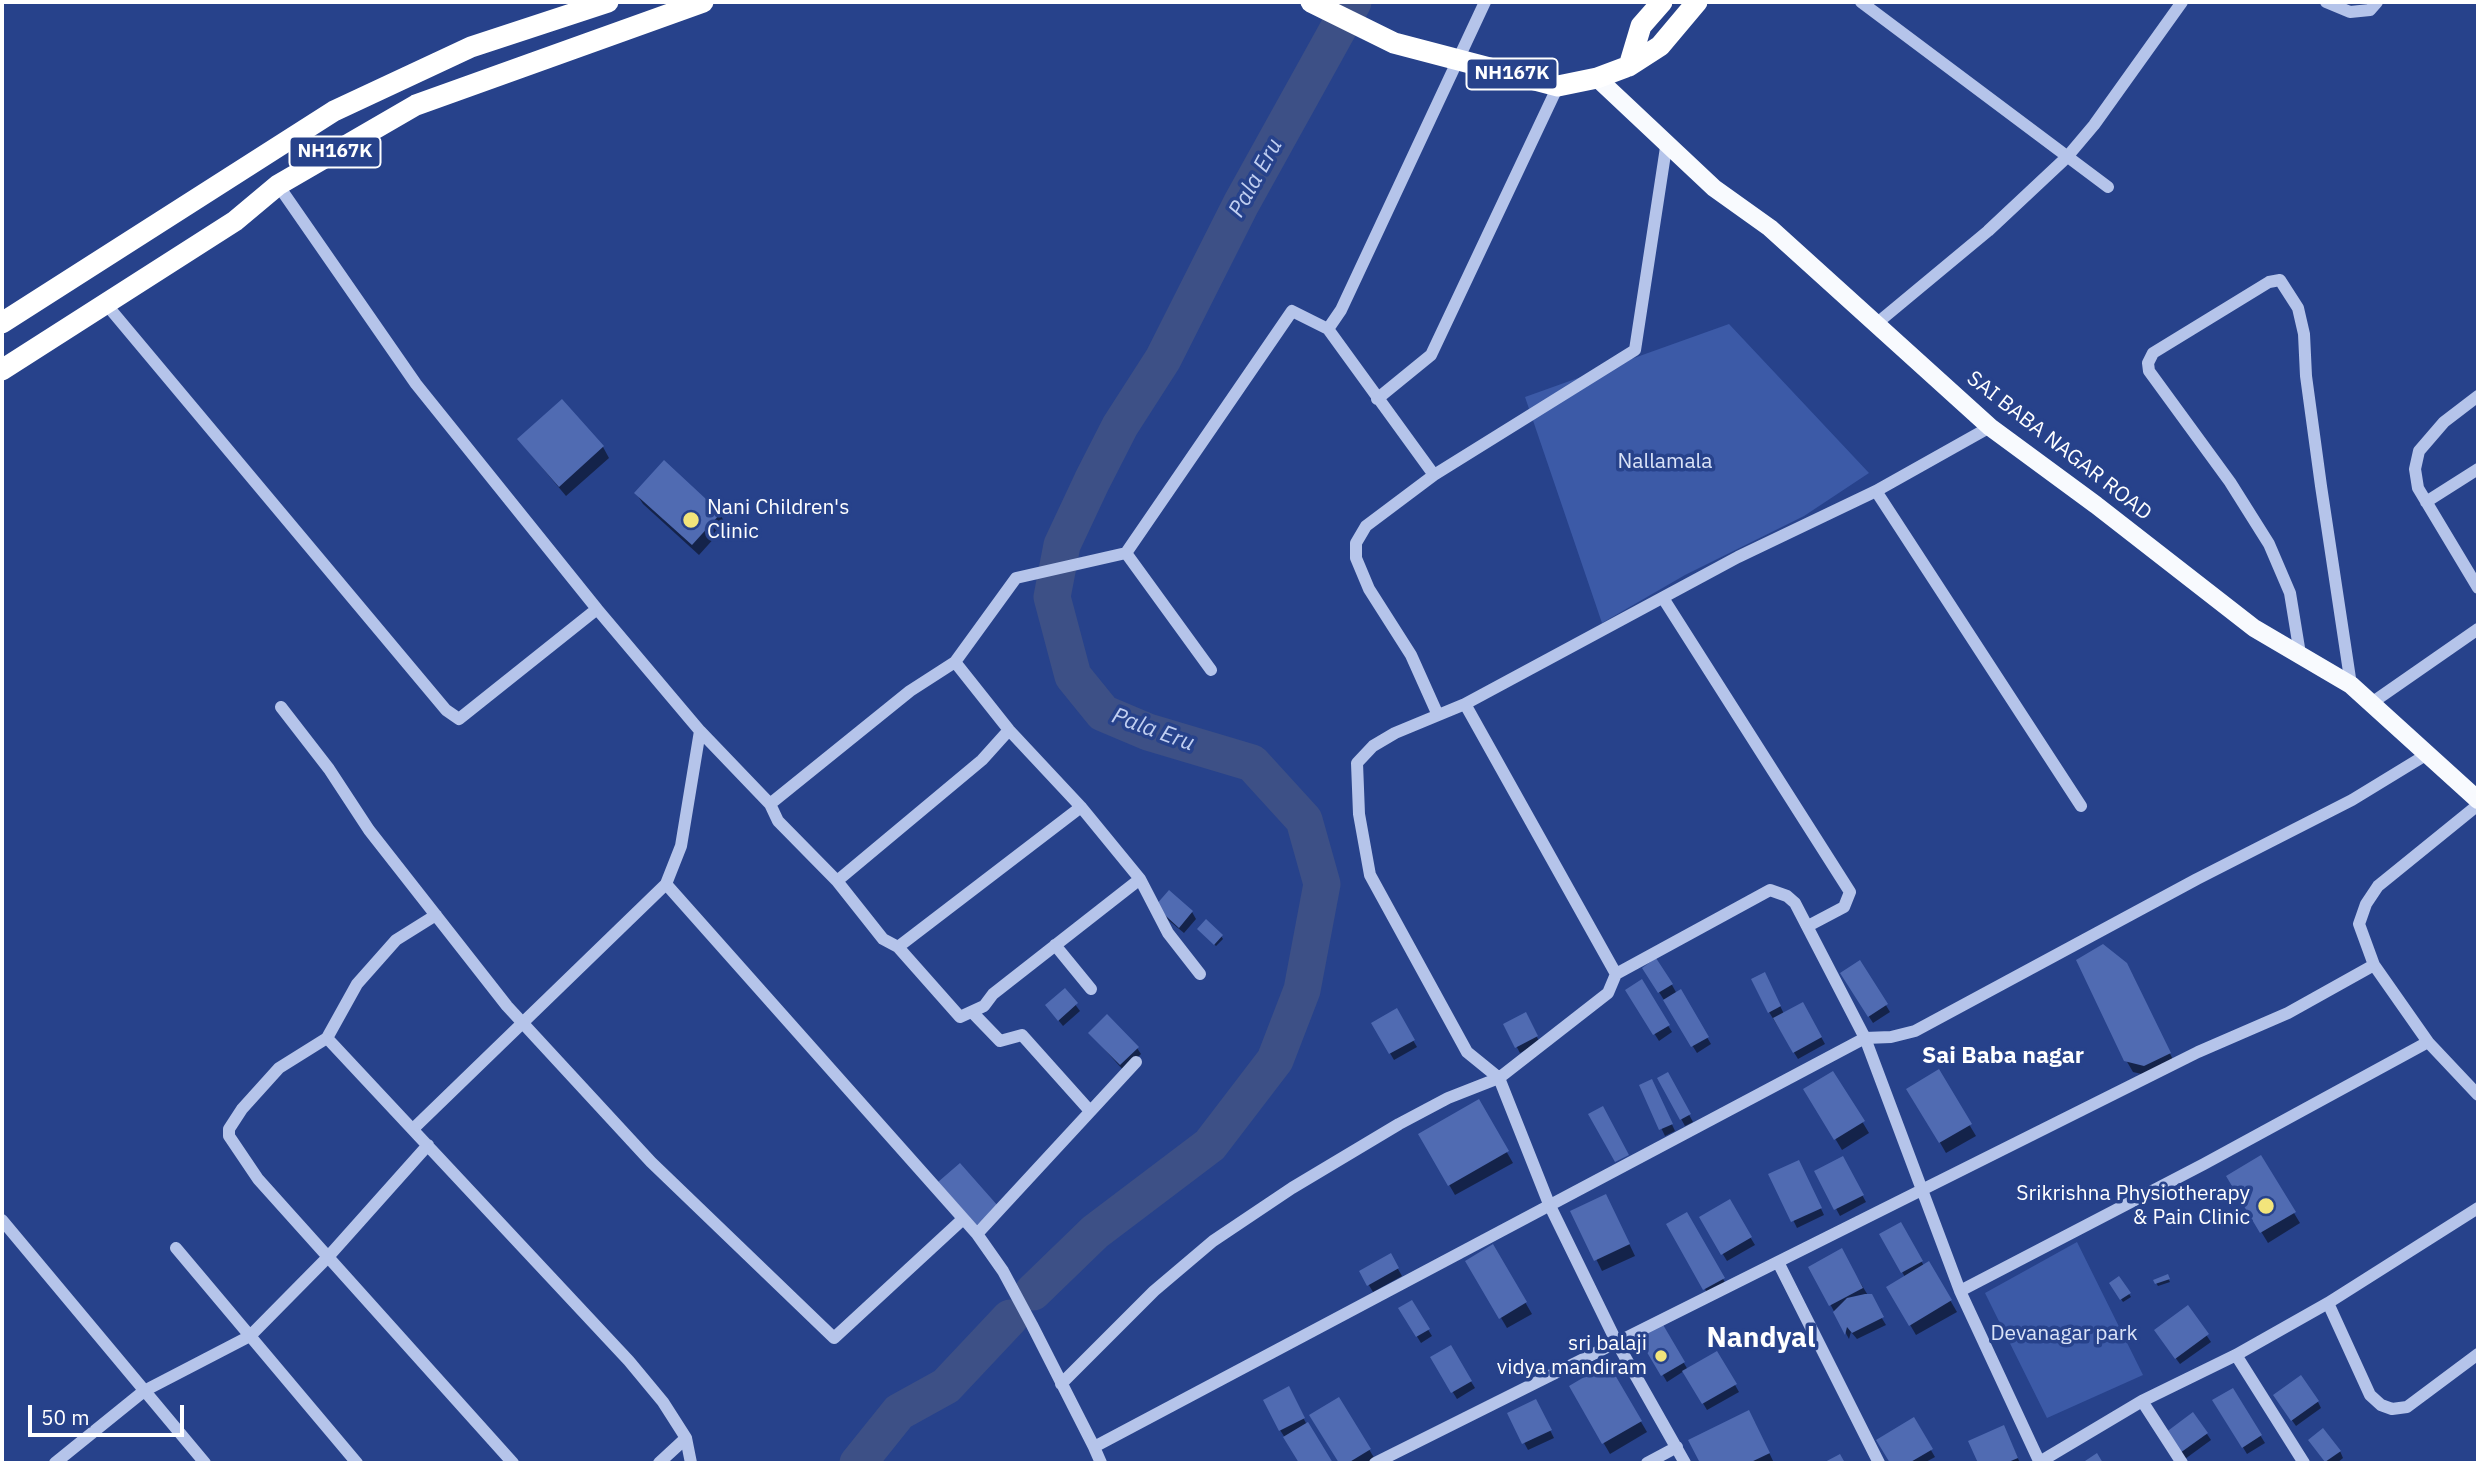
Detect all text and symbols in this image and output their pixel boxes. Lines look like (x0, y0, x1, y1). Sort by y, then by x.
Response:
road number: NH167K (1466, 58, 1558, 90)
water label: Pala Eru (1223, 134, 1289, 222)
road number: NH167K (290, 136, 380, 168)
street label: SAI BABA NAGAR ROAD (1962, 366, 2156, 526)
park label: Nallamala (1617, 449, 1713, 475)
place label: Nani Children's Clinic (707, 495, 849, 545)
marker: Nani Children's Clinic (681, 510, 701, 530)
water label: Pala Eru (1108, 702, 1198, 758)
district label: Sai Baba nagar (1922, 1042, 2084, 1070)
place label: Srikrishna Physiotherapy & Pain Clinic (2016, 1181, 2250, 1231)
marker: Srikrishna Physiotherapy & Pain Clinic (2256, 1196, 2276, 1216)
park label: Devanagar park (1990, 1321, 2138, 1347)
district label: Nandyal (1707, 1322, 1815, 1356)
place label: sri balaji vidya mandiram (1497, 1331, 1647, 1381)
marker: sri balaji vidya mandiram (1653, 1348, 1669, 1364)
scale bar (32, 1392, 187, 1436)
text: 50 m (41, 1403, 90, 1431)

